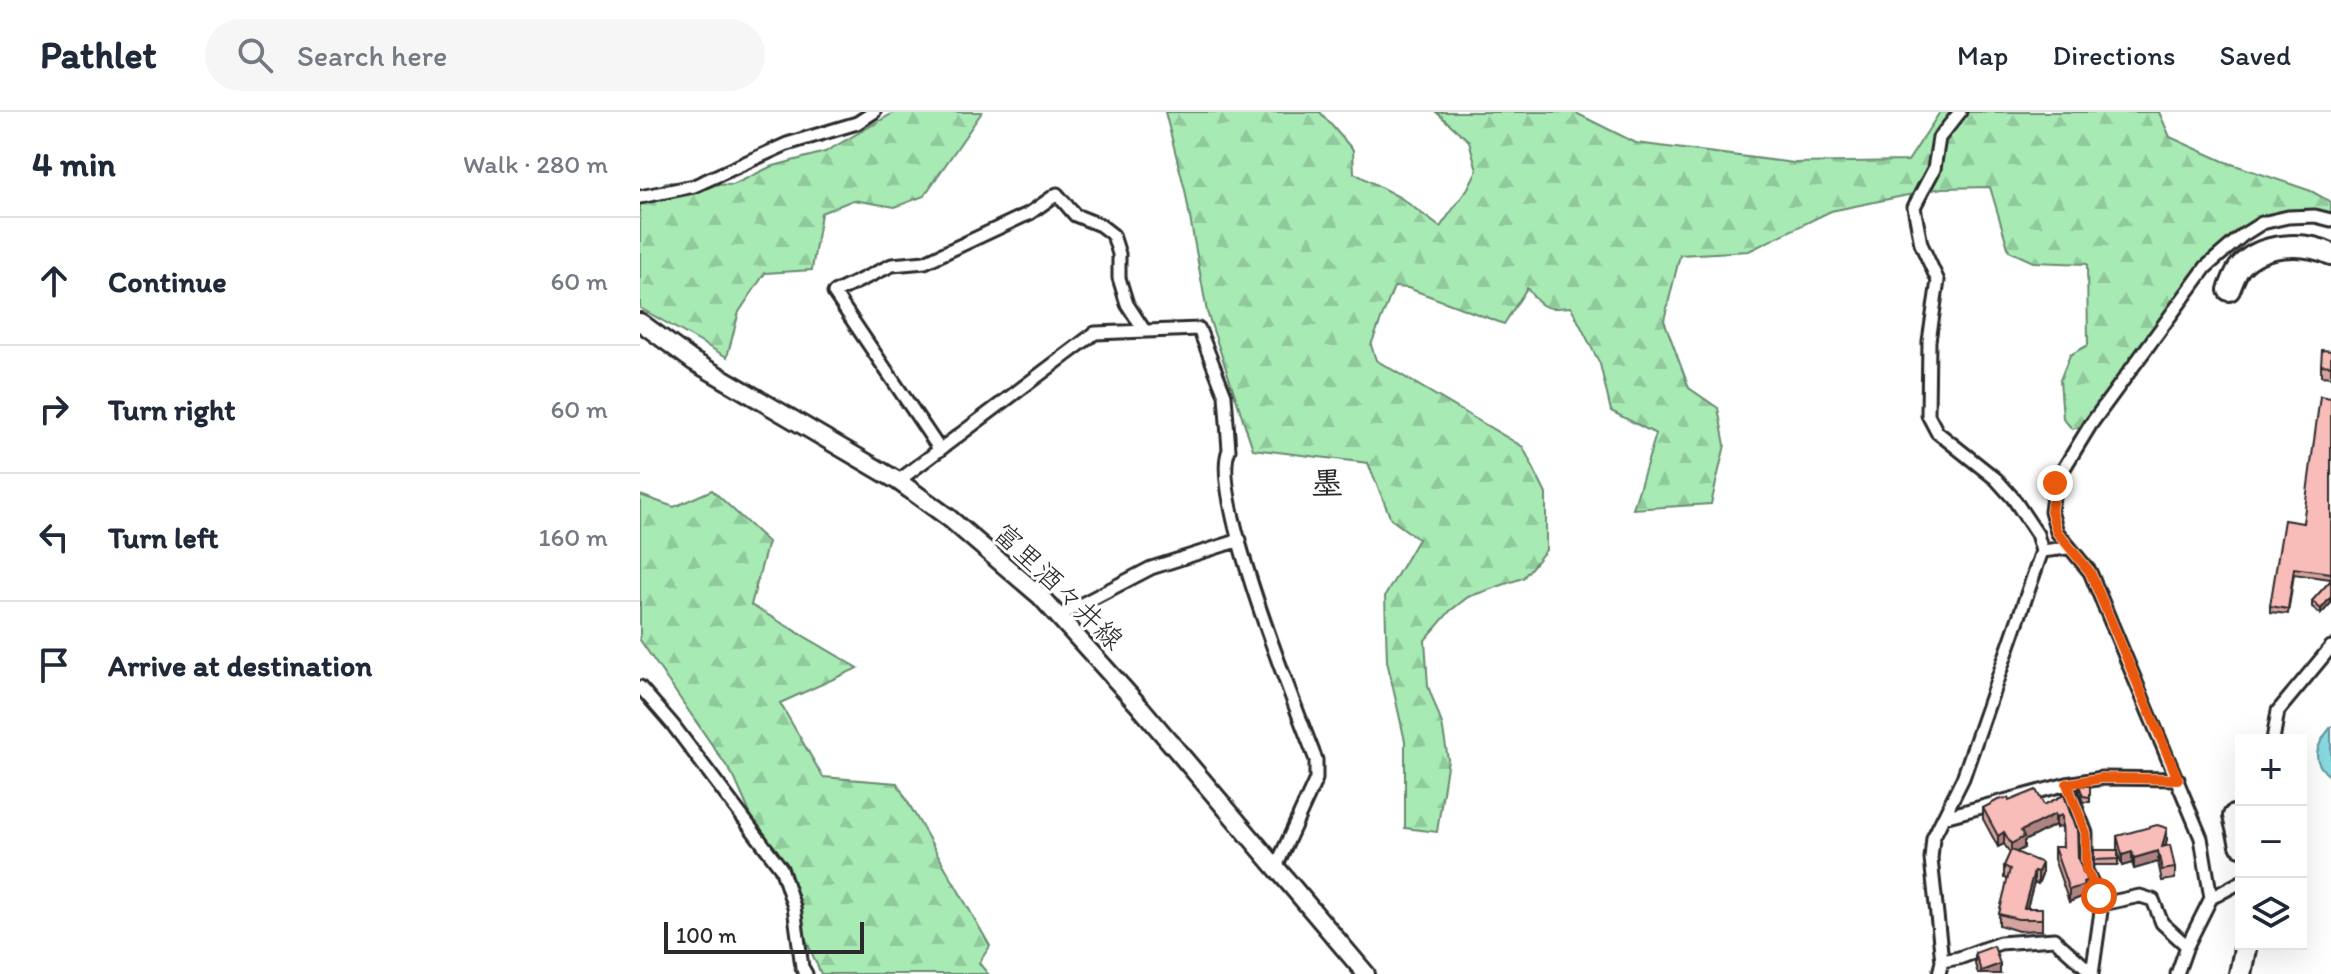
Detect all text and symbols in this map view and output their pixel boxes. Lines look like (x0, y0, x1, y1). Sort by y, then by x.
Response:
search box (205, 19, 765, 91)
text: Pathlet (40, 32, 157, 78)
icon: search (233, 33, 277, 77)
text: Search here (297, 37, 447, 74)
text: Map (1957, 38, 2008, 72)
text: Directions (2052, 38, 2176, 72)
text: Saved (2220, 38, 2291, 72)
text: 4 min (32, 144, 116, 185)
text: Walk · 280 m (463, 148, 608, 180)
icon: ahead (32, 259, 76, 303)
text: Continue (108, 263, 227, 300)
text: 60 m (551, 265, 608, 297)
icon: right (32, 387, 76, 431)
text: Turn right (108, 391, 236, 428)
text: 60 m (551, 393, 608, 425)
district label: 墨 (1311, 464, 1343, 502)
route end (2037, 465, 2073, 501)
icon: left (32, 515, 76, 559)
street label: 富里酒々井線 (987, 515, 1131, 657)
text: Turn left (108, 519, 219, 556)
text: 160 m (538, 521, 608, 553)
icon: arrive (32, 643, 76, 687)
text: Arrive at destination (108, 647, 372, 684)
map controls (2235, 734, 2307, 950)
button: + (2235, 734, 2307, 806)
button: − (2235, 806, 2307, 878)
route start (2081, 878, 2117, 914)
button: layers (2235, 878, 2307, 950)
scale bar (664, 918, 864, 954)
text: 100 m (676, 922, 737, 949)

